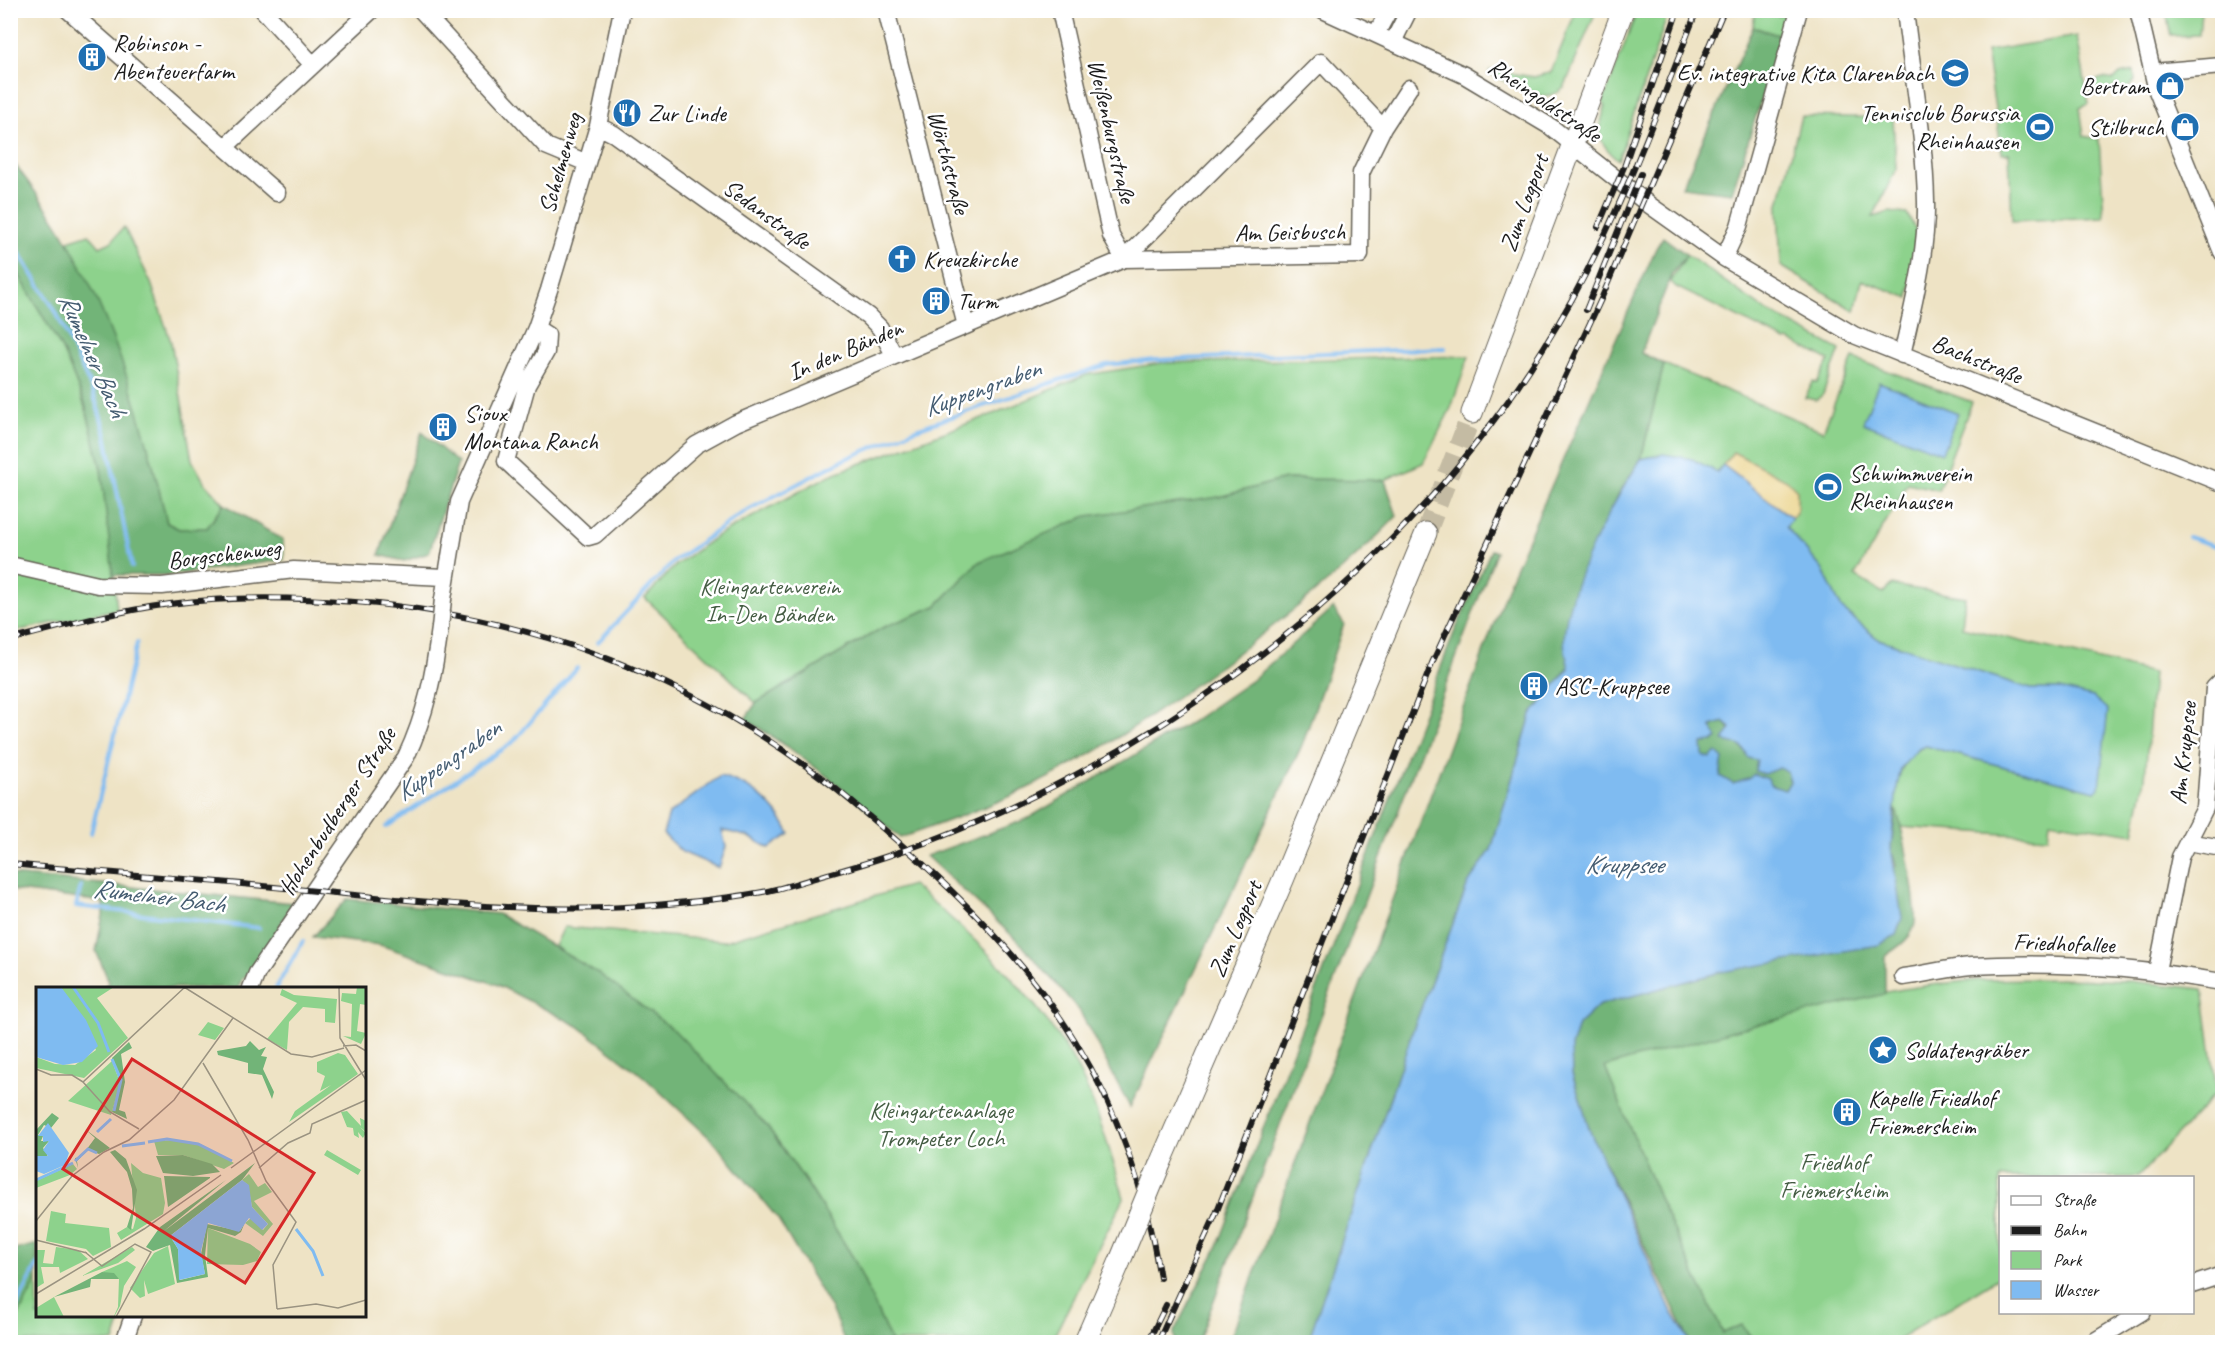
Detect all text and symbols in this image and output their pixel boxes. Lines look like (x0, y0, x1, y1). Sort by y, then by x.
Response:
place label: Robinson - Abenteuerfarm (113, 28, 236, 86)
building icon: Robinson - Abenteuerfarm (76, 41, 108, 73)
street label: Rheingoldstraße (1483, 51, 1609, 150)
street label: Weißenburgstraße (1081, 56, 1144, 208)
school or university icon: Ev. integrative Kita Clarenbach (1939, 57, 1971, 89)
place label: Ev. integrative Kita Clarenbach (1677, 58, 1936, 88)
shop icon: Bertram (2154, 70, 2186, 102)
place label: Bertram (2080, 71, 2152, 101)
restaurant icon: Zur Linde (611, 97, 643, 129)
place label: Zur Linde (648, 98, 728, 128)
place label: Tennisclub Borussia Rheinhausen (1861, 98, 2020, 156)
street label: Wörthstraße (921, 107, 978, 219)
street label: Schelmenweg (531, 108, 589, 217)
sports icon: Tennisclub Borussia Rheinhausen (2024, 111, 2056, 143)
shop icon: Stilbruch (2169, 111, 2201, 143)
place label: Stilbruch (2088, 112, 2165, 142)
street label: Zum Logport (1493, 148, 1556, 256)
street label: Sedanstraße (717, 172, 818, 257)
street label: Am Geisbusch (1235, 216, 1346, 248)
church icon: Kreuzkirche (886, 243, 918, 275)
place label: Kreuzkirche (923, 244, 1019, 274)
building icon: Turm (920, 285, 952, 317)
place label: Turm (957, 286, 999, 316)
water label: Rumelner Bach (51, 288, 136, 424)
street label: In den Bänden (783, 312, 908, 388)
street label: Bachstraße (1928, 327, 2028, 391)
water label: Kuppengraben (919, 351, 1047, 424)
place label: Sioux Montana Ranch (464, 398, 599, 456)
building icon: Sioux Montana Ranch (427, 411, 459, 443)
place label: Schwimmverein Rheinhausen (1849, 458, 1972, 516)
sports icon: Schwimmverein Rheinhausen (1812, 471, 1844, 503)
street label: Borgschenweg (166, 532, 284, 576)
park label: Kleingartenverein In-Den Bänden (700, 571, 841, 629)
building icon: ASC-Kruppsee (1518, 670, 1550, 702)
place label: ASC-Kruppsee (1555, 671, 1671, 701)
street label: Am Kruppsee (2163, 698, 2204, 806)
water label: Kuppengraben (389, 710, 509, 808)
street label: Hohenbudberger Straße (272, 720, 403, 900)
water label: Kruppsee (1585, 848, 1666, 881)
water label: Rumelner Bach (92, 872, 229, 921)
street label: Zum Logport (1201, 875, 1269, 981)
street label: Friedhofallee (2013, 926, 2117, 960)
inset map (36, 987, 366, 1317)
place icon: Soldatengräber (1867, 1034, 1899, 1066)
place label: Soldatengräber (1904, 1035, 2030, 1065)
place label: Kapelle Friedhof Friemersheim (1868, 1083, 2001, 1141)
park label: Kleingartenanlage Trompeter Loch (869, 1095, 1015, 1153)
building icon: Kapelle Friedhof Friemersheim (1831, 1096, 1863, 1128)
park label: Friedhof Friemersheim (1780, 1147, 1888, 1205)
legend (1999, 1176, 2194, 1314)
text: Straße (2053, 1189, 2097, 1211)
text: Bahn (2053, 1219, 2088, 1241)
text: Park (2053, 1249, 2083, 1271)
text: Wasser (2053, 1279, 2100, 1301)

